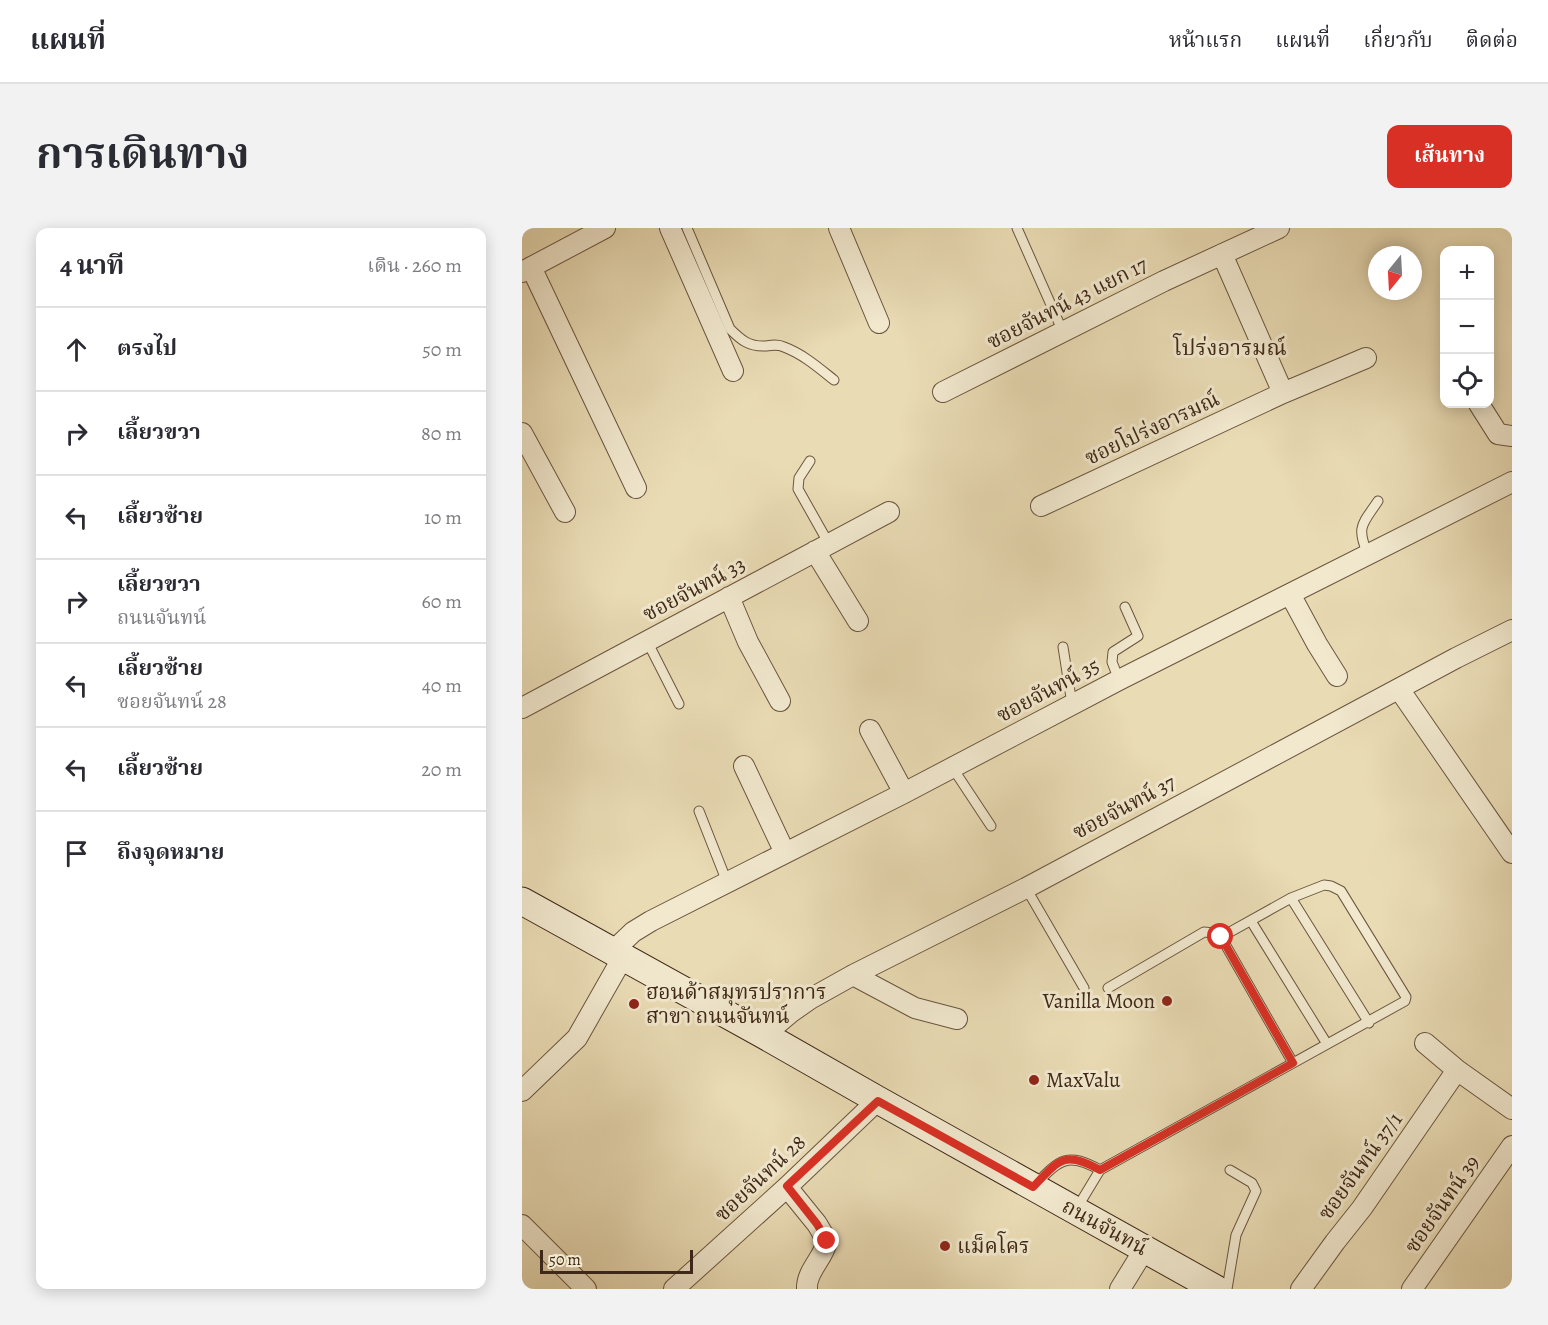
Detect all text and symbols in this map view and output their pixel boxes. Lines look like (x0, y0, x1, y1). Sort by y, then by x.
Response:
text: แผนที่ (30, 21, 106, 59)
text: หน้าแรก (1169, 26, 1242, 54)
text: แผนที่ (1275, 26, 1330, 54)
text: เกี่ยวกับ (1363, 26, 1433, 54)
text: ติดต่อ (1466, 26, 1518, 54)
text: การเดินทาง (36, 125, 249, 182)
button: เส้นทาง (1387, 125, 1512, 188)
north arrow (1368, 246, 1422, 300)
map controls (1440, 246, 1494, 408)
button: + (1440, 246, 1494, 300)
text: 4 นาที (60, 248, 124, 283)
street label: ซอยจันทน์ 43 แยก 17 (982, 250, 1152, 356)
text: เดิน · 260 m (367, 252, 462, 279)
button: − (1440, 300, 1494, 354)
icon: ahead (60, 333, 93, 366)
text: ตรงไป (117, 333, 177, 363)
district label: โปร่งอารมณ์ (1172, 333, 1287, 363)
text: 50 m (422, 336, 462, 363)
button: locate (1440, 354, 1494, 408)
street label: ซอยโปร่งอารมณ์ (1080, 384, 1224, 471)
icon: right (60, 417, 93, 450)
text: เลี้ยวขวา (117, 417, 201, 447)
text: 80 m (421, 420, 462, 447)
icon: left (60, 501, 93, 534)
text: เลี้ยวซ้าย (117, 501, 203, 531)
text: 10 m (424, 504, 462, 531)
street label: ซอยจันทน์ 33 (638, 550, 750, 628)
text: เลี้ยวขวา (117, 569, 201, 599)
icon: right (60, 585, 93, 618)
text: 60 m (422, 588, 462, 615)
text: ถนนจันทน์ (117, 604, 206, 631)
street label: ซอยจันทน์ 35 (992, 651, 1104, 729)
text: เลี้ยวซ้าย (117, 653, 203, 683)
icon: left (60, 669, 93, 702)
text: 40 m (422, 672, 462, 699)
text: ซอยจันทน์ 28 (117, 688, 227, 715)
icon: left (60, 753, 93, 786)
text: เลี้ยวซ้าย (117, 753, 203, 783)
text: 20 m (421, 756, 462, 783)
street label: ซอยจันทน์ 37 (1068, 768, 1180, 846)
icon: arrive (60, 837, 93, 870)
text: ถึงจุดหมาย (117, 837, 224, 867)
route start (1207, 923, 1233, 949)
place label: ฮอนด้าสมุทรปราการ สาขา ถนนจันทน์ (646, 978, 826, 1030)
place label: Vanilla Moon (1042, 987, 1155, 1015)
marker: Vanilla Moon (1160, 994, 1174, 1008)
marker: ฮอนด้าสมุทรปราการ สาขา ถนนจันทน์ (627, 997, 641, 1011)
place label: MaxValu (1046, 1066, 1121, 1094)
marker: MaxValu (1027, 1073, 1041, 1087)
street label: ซอยจันทน์ 37/1 (1311, 1107, 1409, 1225)
street label: ซอยจันทน์ 28 (708, 1128, 812, 1228)
street label: ซอยจันทน์ 39 (1398, 1150, 1486, 1258)
street label: ถนนจันทน์ (1057, 1192, 1153, 1262)
route end (813, 1227, 839, 1253)
place label: แม็คโคร (957, 1231, 1029, 1260)
marker: แม็คโคร (938, 1239, 952, 1253)
scale bar (540, 1247, 693, 1274)
text: 50 m (549, 1249, 581, 1271)

